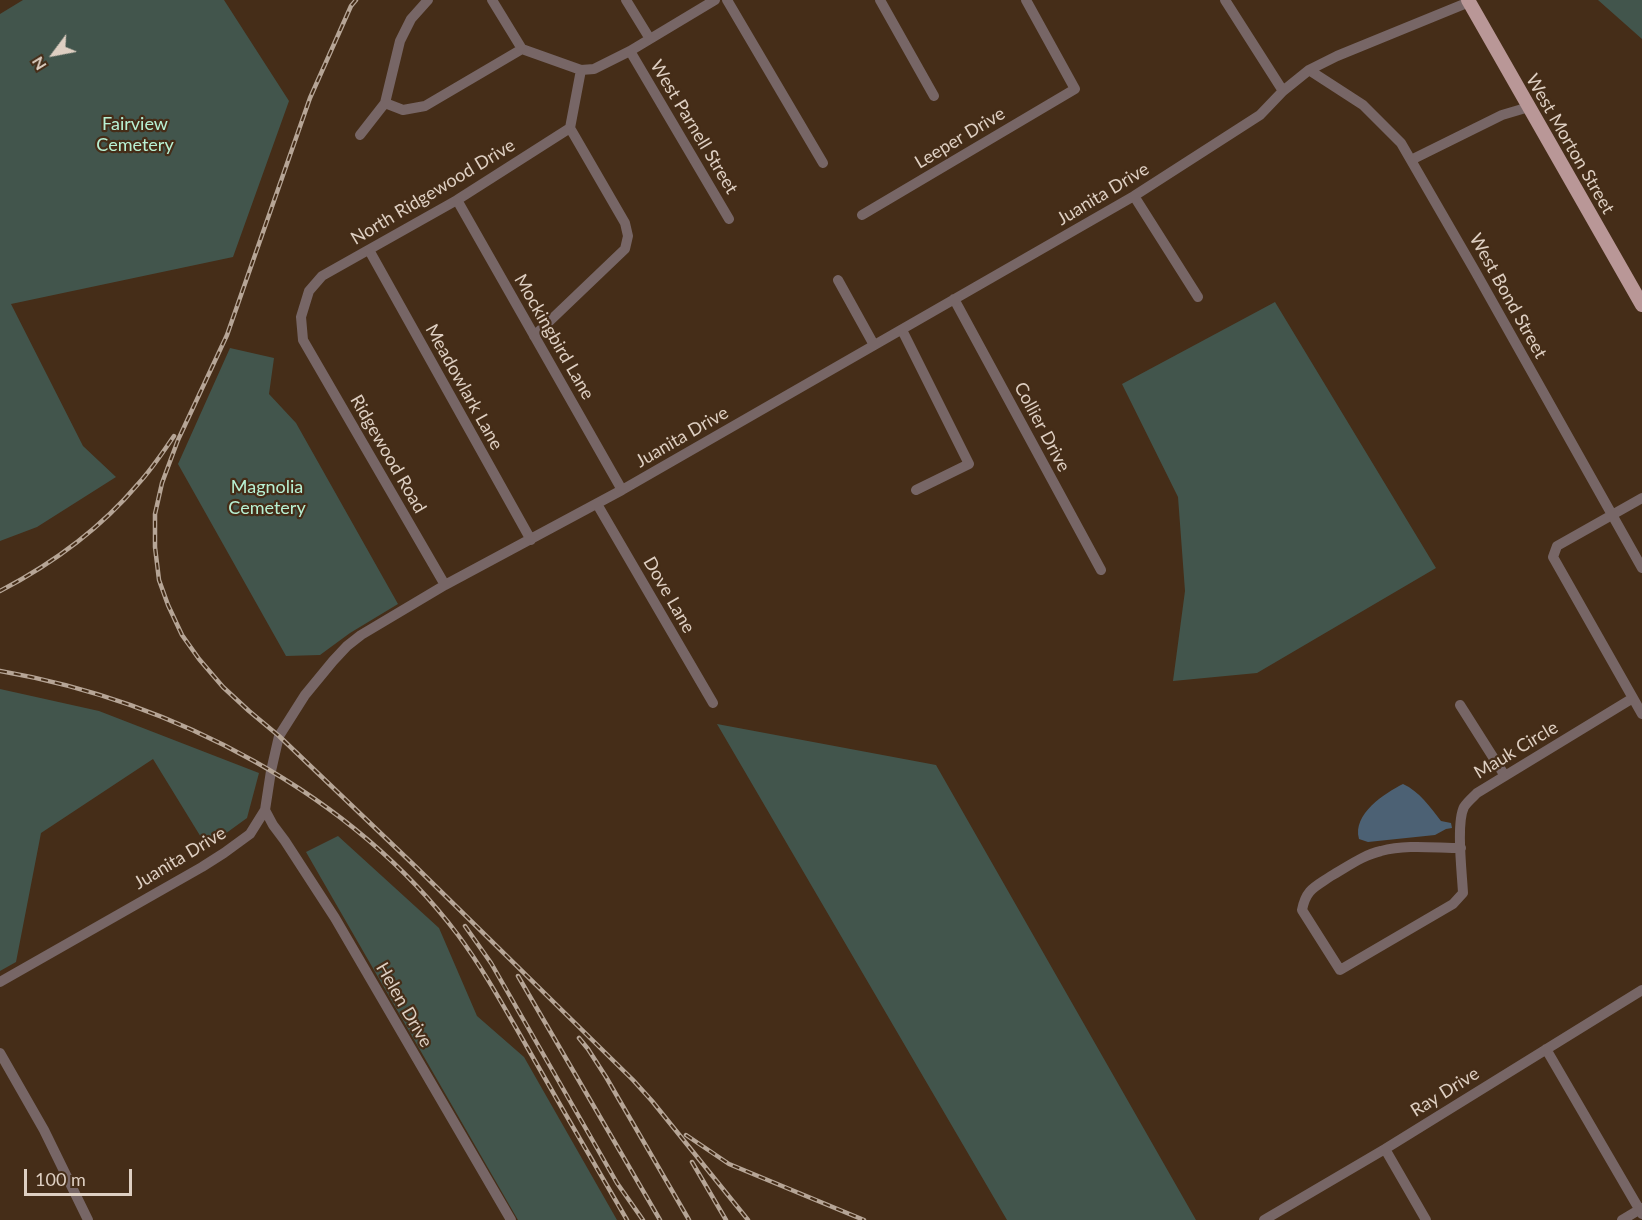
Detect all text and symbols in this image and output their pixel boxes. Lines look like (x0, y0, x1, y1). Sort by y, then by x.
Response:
north arrow (24, 24, 84, 84)
text: N (27, 54, 50, 74)
street label: West Parnell Street (646, 56, 742, 198)
street label: West Morton Street (1521, 70, 1619, 218)
street label: Leeper Drive (911, 103, 1009, 173)
park label: Fairview Cemetery (96, 113, 174, 156)
street label: North Ridgewood Drive (347, 134, 519, 250)
street label: Juanita Drive (1053, 158, 1153, 230)
street label: West Bond Street (1465, 230, 1551, 362)
street label: Mockingbird Lane (509, 270, 599, 404)
street label: Meadowlark Lane (421, 320, 507, 454)
street label: Collier Drive (1009, 378, 1075, 476)
street label: Ridgewood Road (345, 391, 431, 517)
street label: Juanita Drive (632, 402, 732, 472)
park label: Magnolia Cemetery (228, 476, 306, 518)
street label: Dove Lane (639, 553, 699, 637)
street label: Mauk Circle (1470, 717, 1562, 783)
street label: Juanita Drive (130, 822, 230, 894)
street label: Helen Drive (371, 959, 437, 1051)
street label: Ray Drive (1407, 1063, 1483, 1121)
scale bar (27, 1157, 135, 1195)
text: 100 m (35, 1168, 86, 1190)

